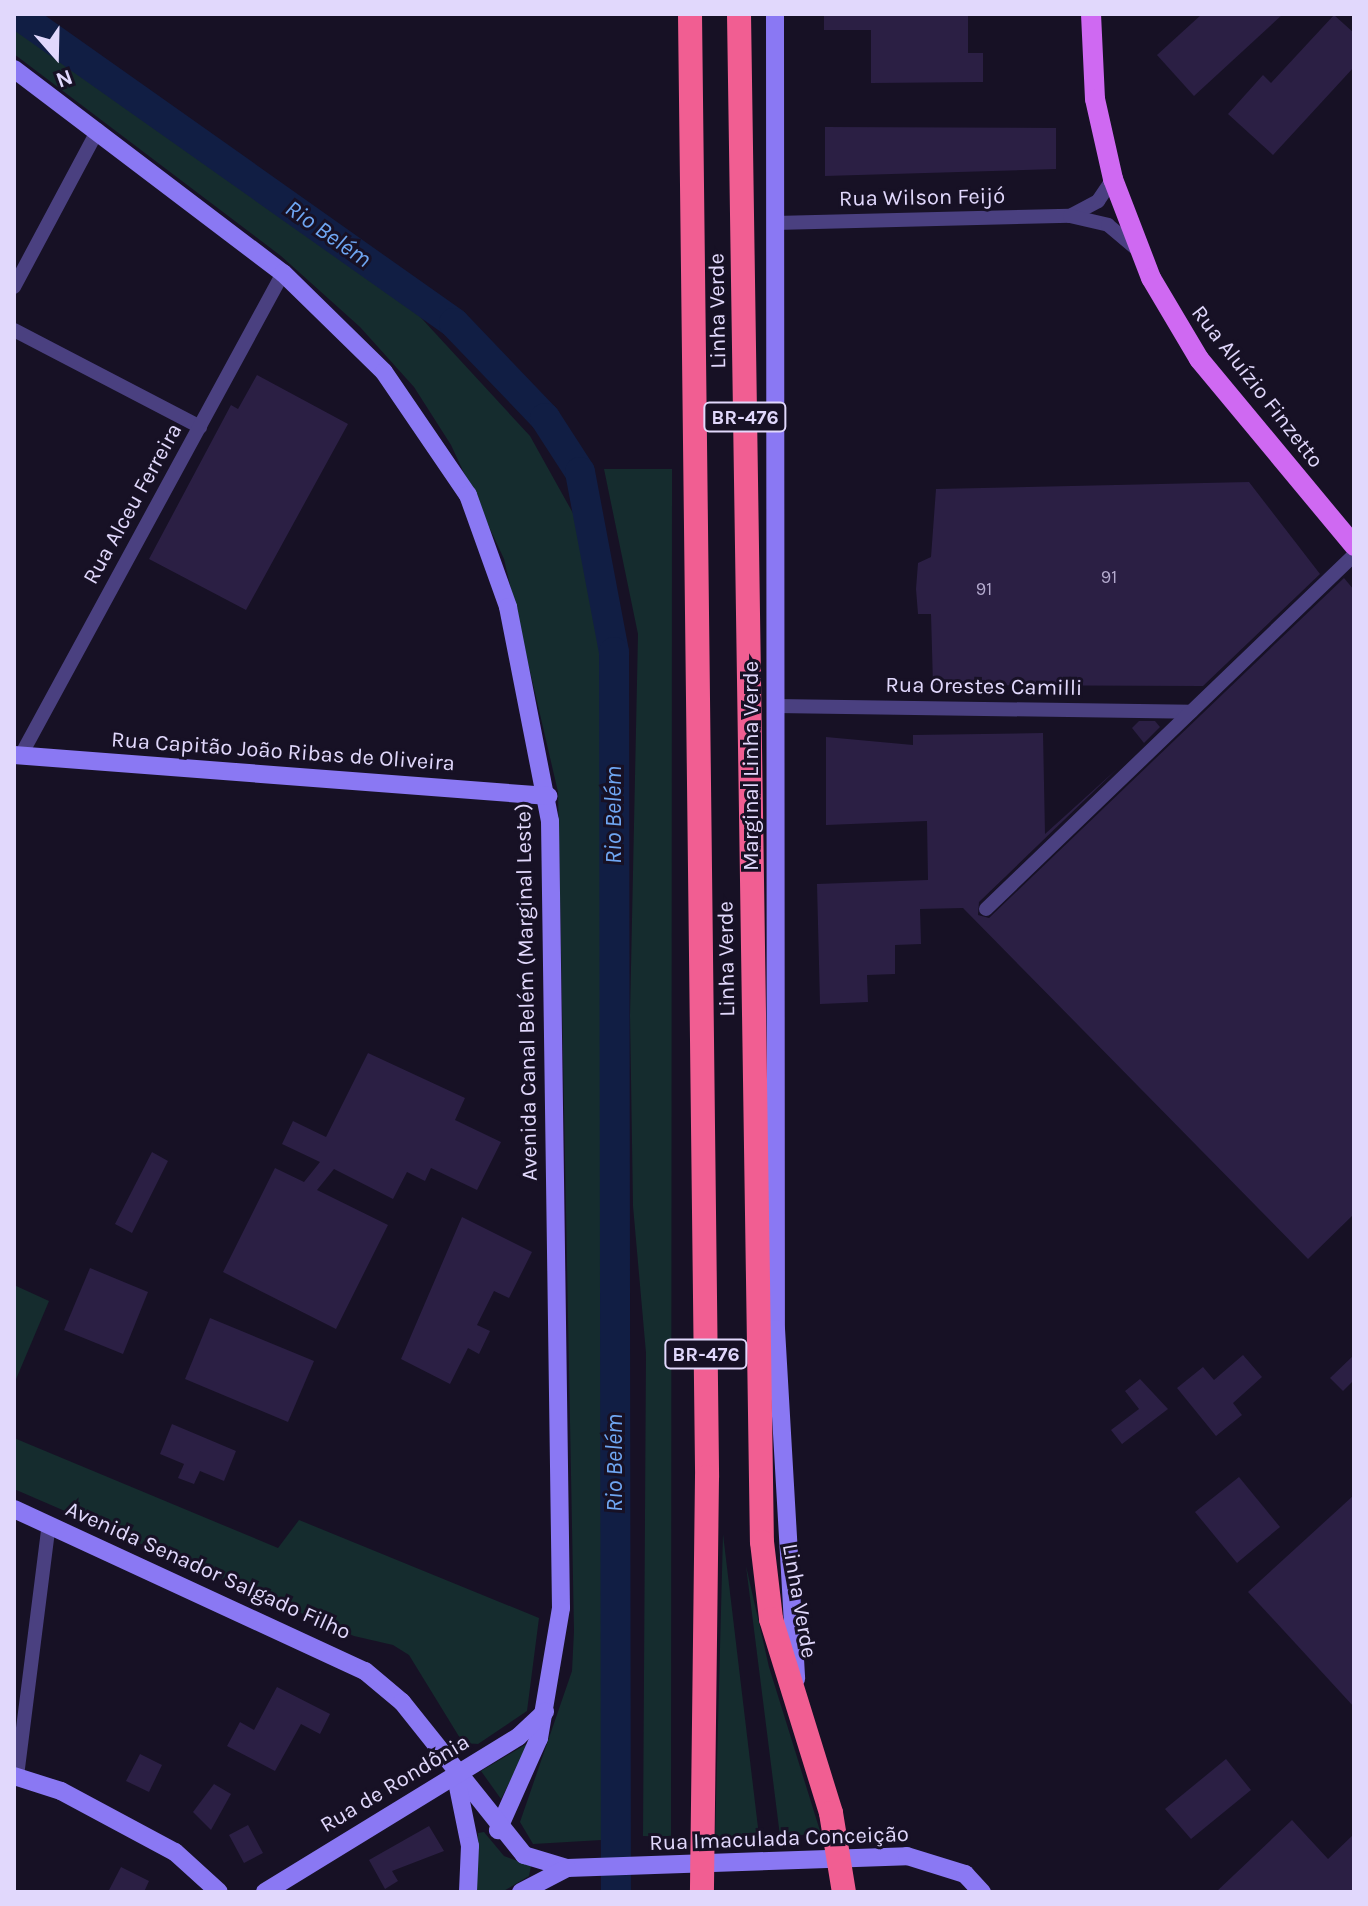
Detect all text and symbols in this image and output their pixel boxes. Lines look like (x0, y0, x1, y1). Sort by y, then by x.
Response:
north arrow (16, 16, 96, 96)
text: N (52, 64, 76, 93)
street label: Rua Wilson Feijó (839, 183, 1005, 213)
water label: Rio Belém (279, 194, 377, 274)
street label: Linha Verde (704, 253, 732, 369)
street label: Rua Aluízio Finzetto (1185, 301, 1329, 473)
road number: BR-476 (703, 401, 787, 433)
street label: Rua Alceu Ferreira (78, 419, 188, 589)
house number: 91 (1101, 566, 1117, 588)
house number: 91 (976, 578, 992, 600)
street label: Marginal Linha Verde (739, 661, 765, 871)
street label: Rua Orestes Camilli (885, 672, 1083, 702)
street label: Rua Capitão João Ribas de Oliveira (110, 727, 456, 777)
water label: Rio Belém (600, 766, 628, 864)
street label: Avenida Canal Belém (Marginal Leste) (511, 803, 543, 1181)
street label: Linha Verde (713, 901, 741, 1017)
road number: BR-476 (664, 1338, 748, 1370)
water label: Rio Belém (601, 1414, 629, 1512)
street label: Avenida Senador Salgado Filho (62, 1496, 354, 1646)
street label: Linha Verde (776, 1542, 822, 1660)
street label: Rua de Rondônia (316, 1729, 474, 1839)
street label: Rua Imaculada Conceição (649, 1821, 909, 1857)

